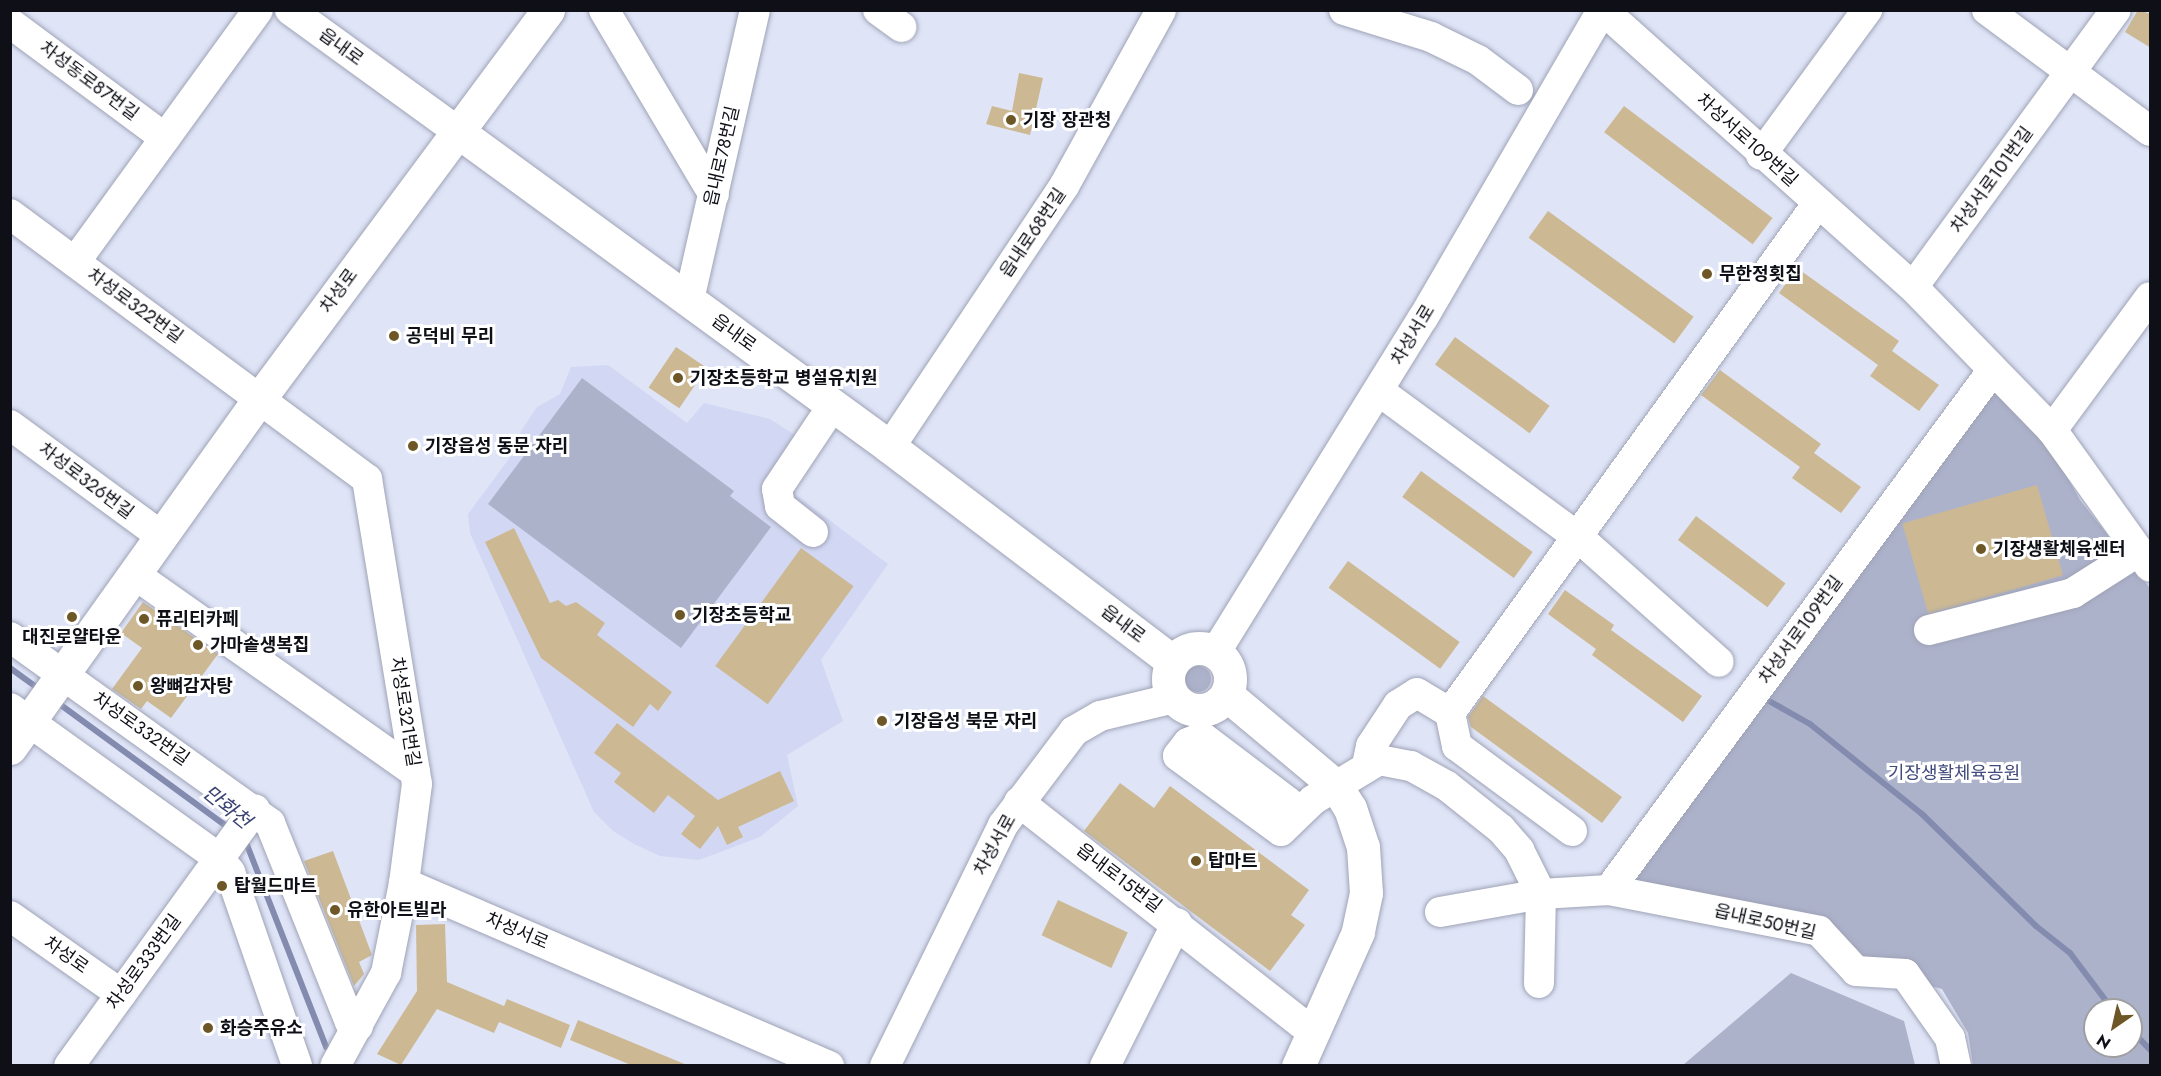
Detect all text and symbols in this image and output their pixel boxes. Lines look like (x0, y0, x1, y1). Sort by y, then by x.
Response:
street label: 읍내로 (315, 24, 367, 70)
street label: 차성동로87번길 (35, 37, 143, 125)
street label: 차성서로109번길 (1692, 89, 1802, 191)
street label: 읍내로78번길 (700, 104, 744, 208)
place label: 기장 장관청 (1023, 109, 1111, 131)
marker: 기장 장관청 (1004, 113, 1018, 127)
street label: 차성서로101번길 (1946, 123, 2038, 237)
street label: 읍내로68번길 (995, 184, 1071, 282)
place label: 무한정횟집 (1719, 263, 1802, 285)
street label: 차성로322번길 (83, 264, 187, 348)
street label: 차성로 (316, 265, 362, 317)
marker: 무한정횟집 (1700, 267, 1714, 281)
street label: 차성서로 (1387, 301, 1439, 369)
street label: 읍내로 (708, 310, 760, 356)
place label: 공덕비 무리 (406, 325, 494, 347)
marker: 공덕비 무리 (387, 329, 401, 343)
place label: 기장초등학교 병설유치원 (690, 367, 878, 389)
marker: 기장초등학교 병설유치원 (671, 371, 685, 385)
place label: 기장읍성 동문 자리 (425, 435, 568, 457)
street label: 차성로326번길 (34, 438, 138, 524)
marker: 기장읍성 동문 자리 (406, 439, 420, 453)
place label: 기장생활체육센터 (1993, 538, 2125, 560)
marker: 기장생활체육센터 (1974, 542, 1988, 556)
street label: 차성서로109번길 (1754, 572, 1848, 688)
street label: 읍내로 (1097, 600, 1149, 648)
place label: 기장초등학교 (692, 604, 791, 626)
place label: 퓨리티카페 (156, 608, 239, 630)
marker: 기장초등학교 (673, 608, 687, 622)
marker: 대진로얄타운 (65, 610, 79, 624)
marker: 퓨리티카페 (137, 612, 151, 626)
place label: 대진로얄타운 (22, 626, 122, 648)
place label: 가마솥생복집 (210, 634, 309, 656)
marker: 가마솥생복집 (191, 638, 205, 652)
street label: 차성로321번길 (386, 656, 424, 768)
place label: 왕뼈감자탕 (150, 675, 233, 697)
marker: 왕뼈감자탕 (131, 679, 145, 693)
street label: 차성로332번길 (89, 688, 193, 770)
place label: 기장읍성 북문 자리 (894, 710, 1037, 732)
marker: 기장읍성 북문 자리 (875, 714, 889, 728)
park label: 기장생활체육공원 (1888, 762, 2020, 784)
water label: 만화천 (198, 780, 256, 834)
street label: 차성서로 (969, 811, 1021, 879)
street label: 읍내로15번길 (1072, 839, 1166, 917)
place label: 탑마트 (1208, 850, 1258, 872)
marker: 탑마트 (1189, 854, 1203, 868)
place label: 탑월드마트 (234, 875, 317, 897)
marker: 탑월드마트 (215, 879, 229, 893)
place label: 유한아트빌라 (347, 899, 446, 921)
street label: 읍내로50번길 (1712, 900, 1818, 944)
marker: 유한아트빌라 (328, 903, 342, 917)
street label: 차성서로 (482, 908, 552, 954)
street label: 차성로333번길 (102, 910, 186, 1014)
street label: 차성로 (39, 932, 93, 978)
north arrow (2083, 998, 2143, 1058)
place label: 화승주유소 (220, 1017, 303, 1039)
marker: 화승주유소 (201, 1021, 215, 1035)
text: N (2092, 1029, 2115, 1055)

